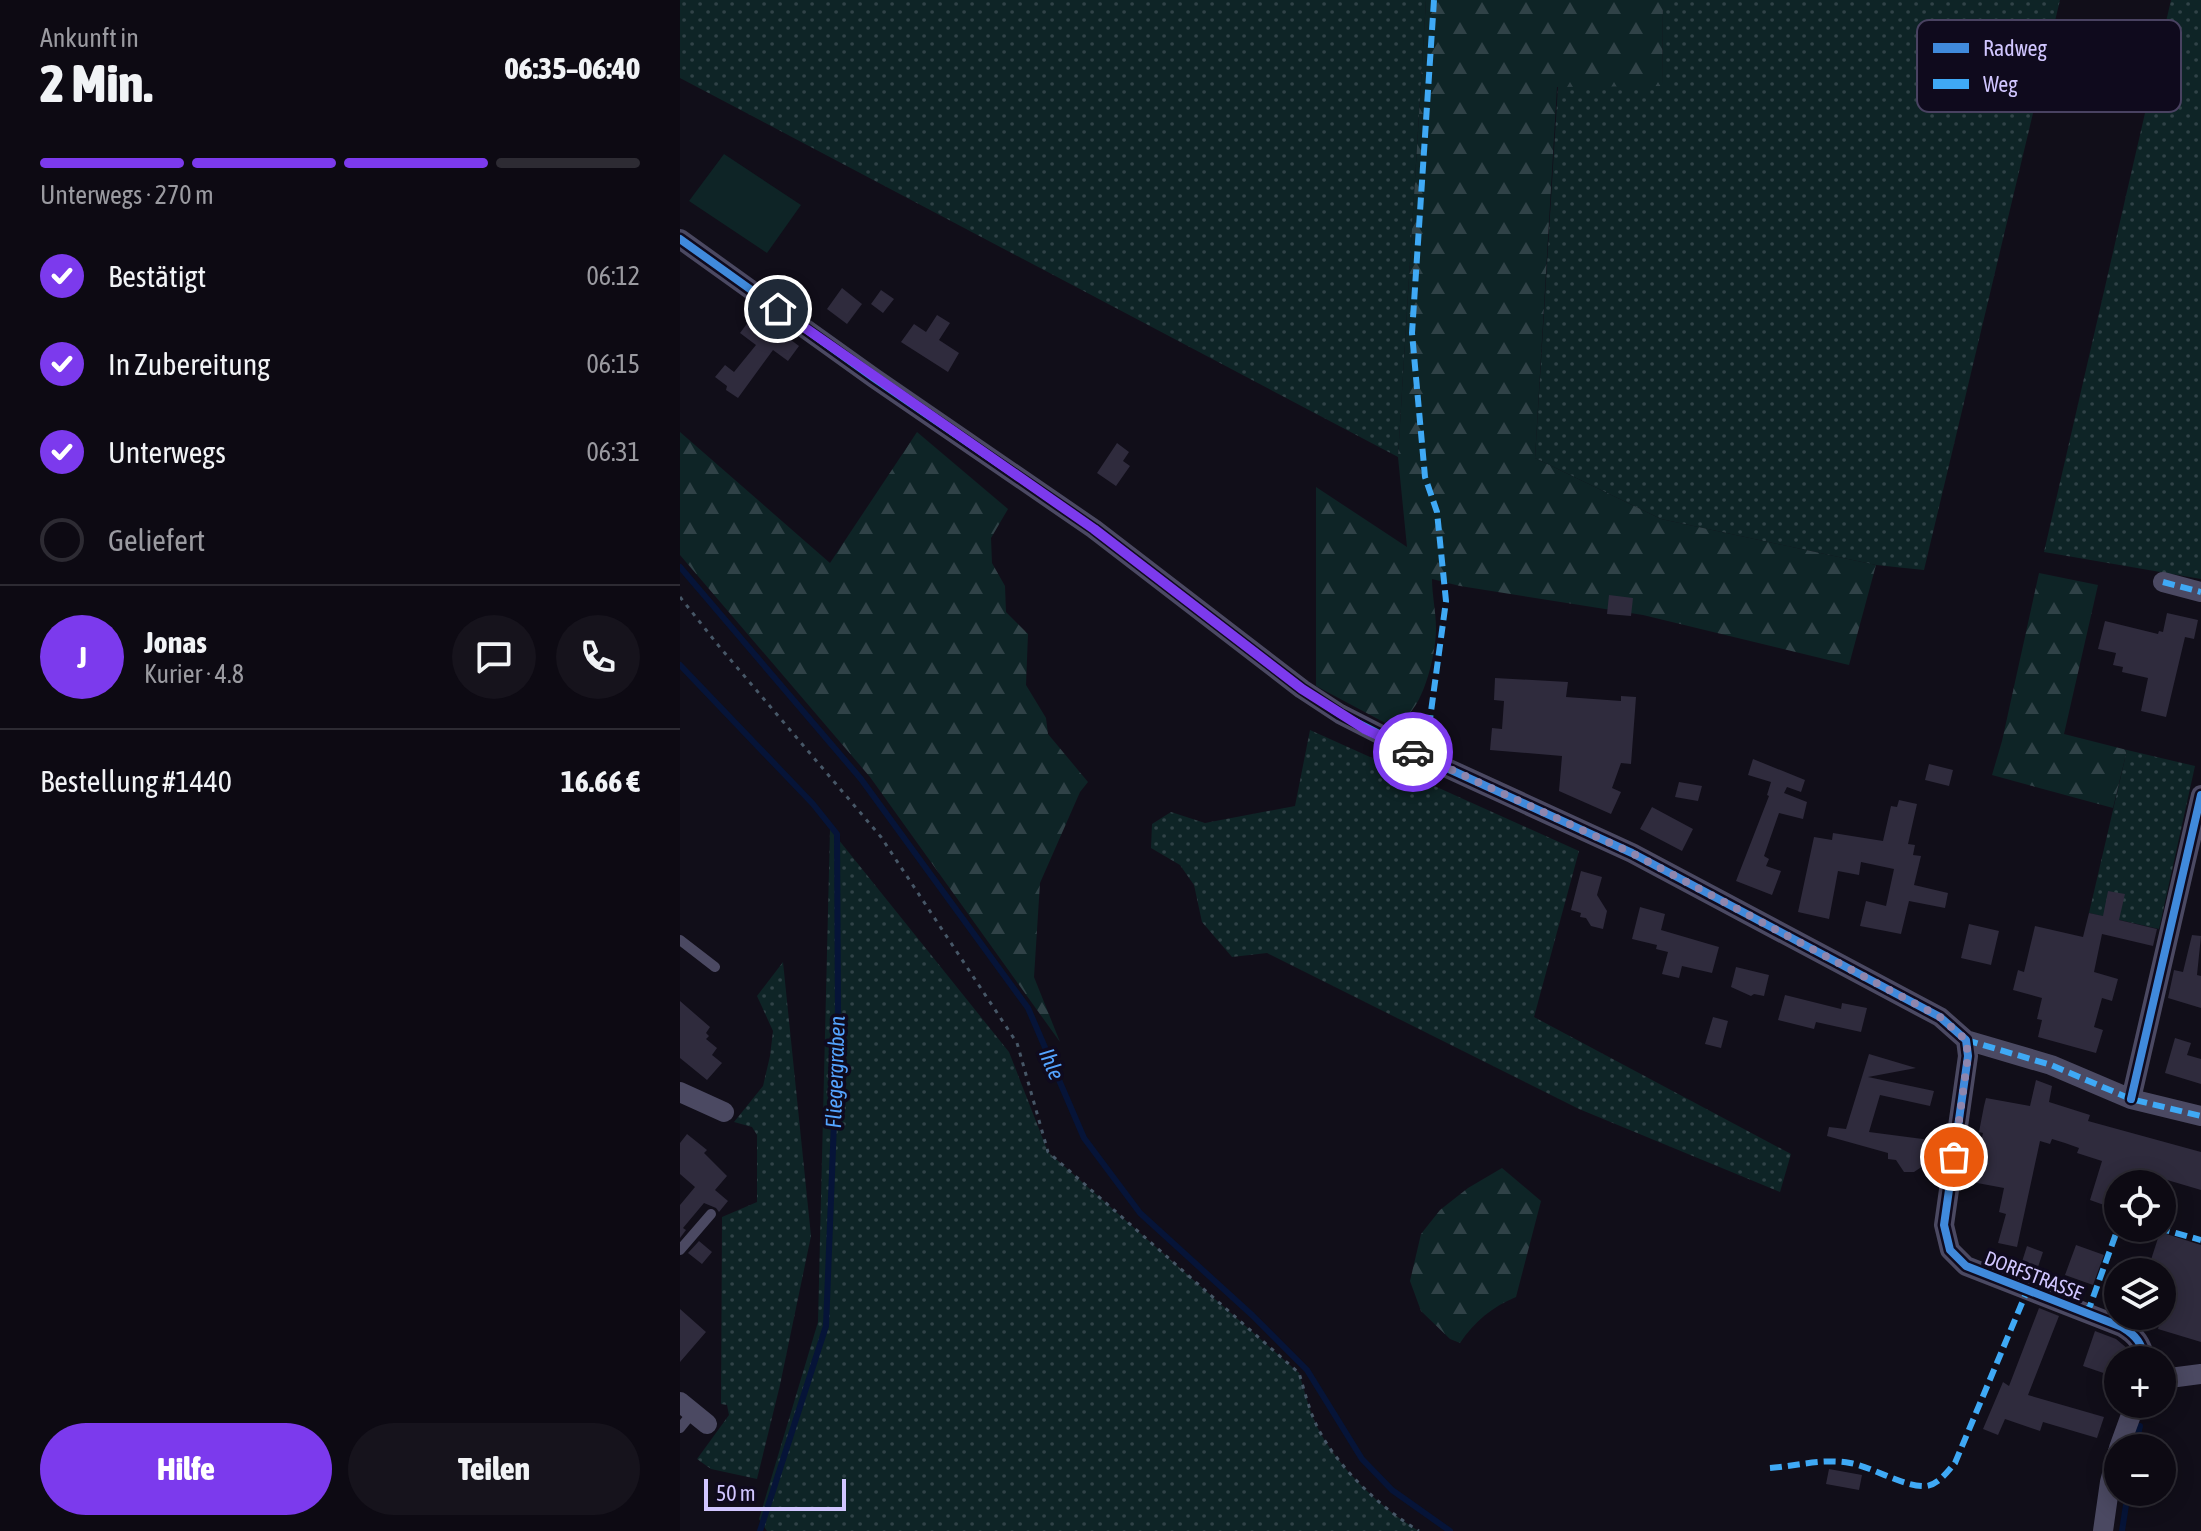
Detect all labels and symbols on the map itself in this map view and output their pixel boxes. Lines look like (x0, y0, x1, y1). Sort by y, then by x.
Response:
legend (1917, 20, 2181, 112)
text: Radweg (1983, 35, 2048, 61)
text: Weg (1983, 71, 2018, 97)
pin (744, 275, 812, 343)
courier (1373, 712, 1453, 792)
water label: Fliegergraben (820, 1015, 850, 1129)
water label: Ihle (1034, 1044, 1070, 1084)
pin (1920, 1123, 1988, 1191)
street label: DORFSTRASSE (1982, 1246, 2087, 1304)
scale bar (704, 1475, 846, 1511)

